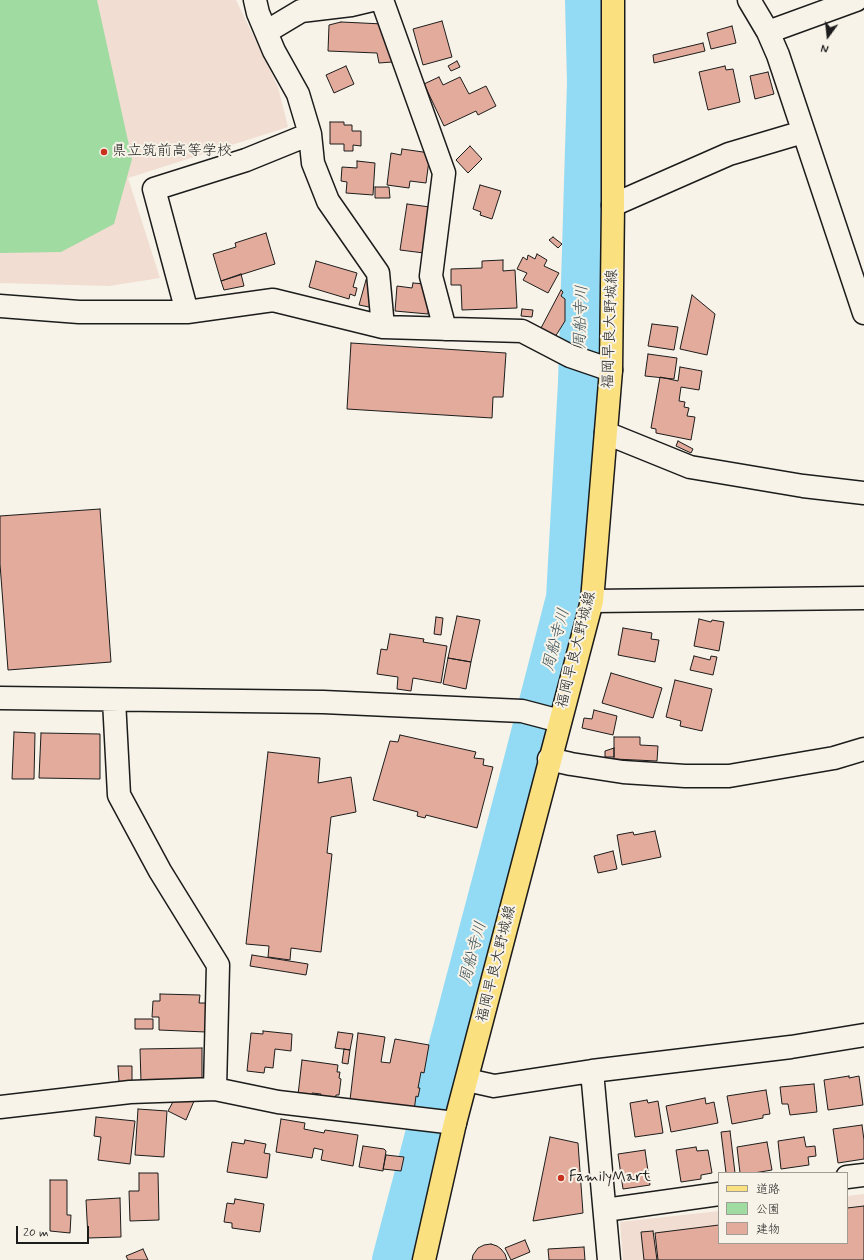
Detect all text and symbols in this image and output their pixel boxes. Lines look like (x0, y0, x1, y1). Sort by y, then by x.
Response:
north arrow (808, 16, 848, 56)
text: N (820, 40, 830, 55)
place label: 県立筑前高等学校 (112, 143, 232, 161)
marker: 県立筑前高等学校 (99, 147, 109, 157)
street label: 福岡早良大野城線 (600, 269, 622, 389)
water label: 周船寺川 (571, 285, 593, 349)
street label: 福岡早良大野城線 (554, 590, 600, 710)
water label: 周船寺川 (539, 607, 575, 673)
street label: 福岡早良大野城線 (474, 904, 520, 1024)
water label: 周船寺川 (456, 920, 492, 986)
place label: FamilyMart (569, 1169, 651, 1187)
legend (718, 1172, 848, 1244)
marker: FamilyMart (556, 1173, 566, 1183)
text: 道路 (756, 1182, 780, 1198)
text: 公園 (756, 1202, 780, 1218)
scale bar (18, 1218, 91, 1244)
text: 建物 (756, 1222, 780, 1238)
text: 20 m (23, 1225, 49, 1241)

